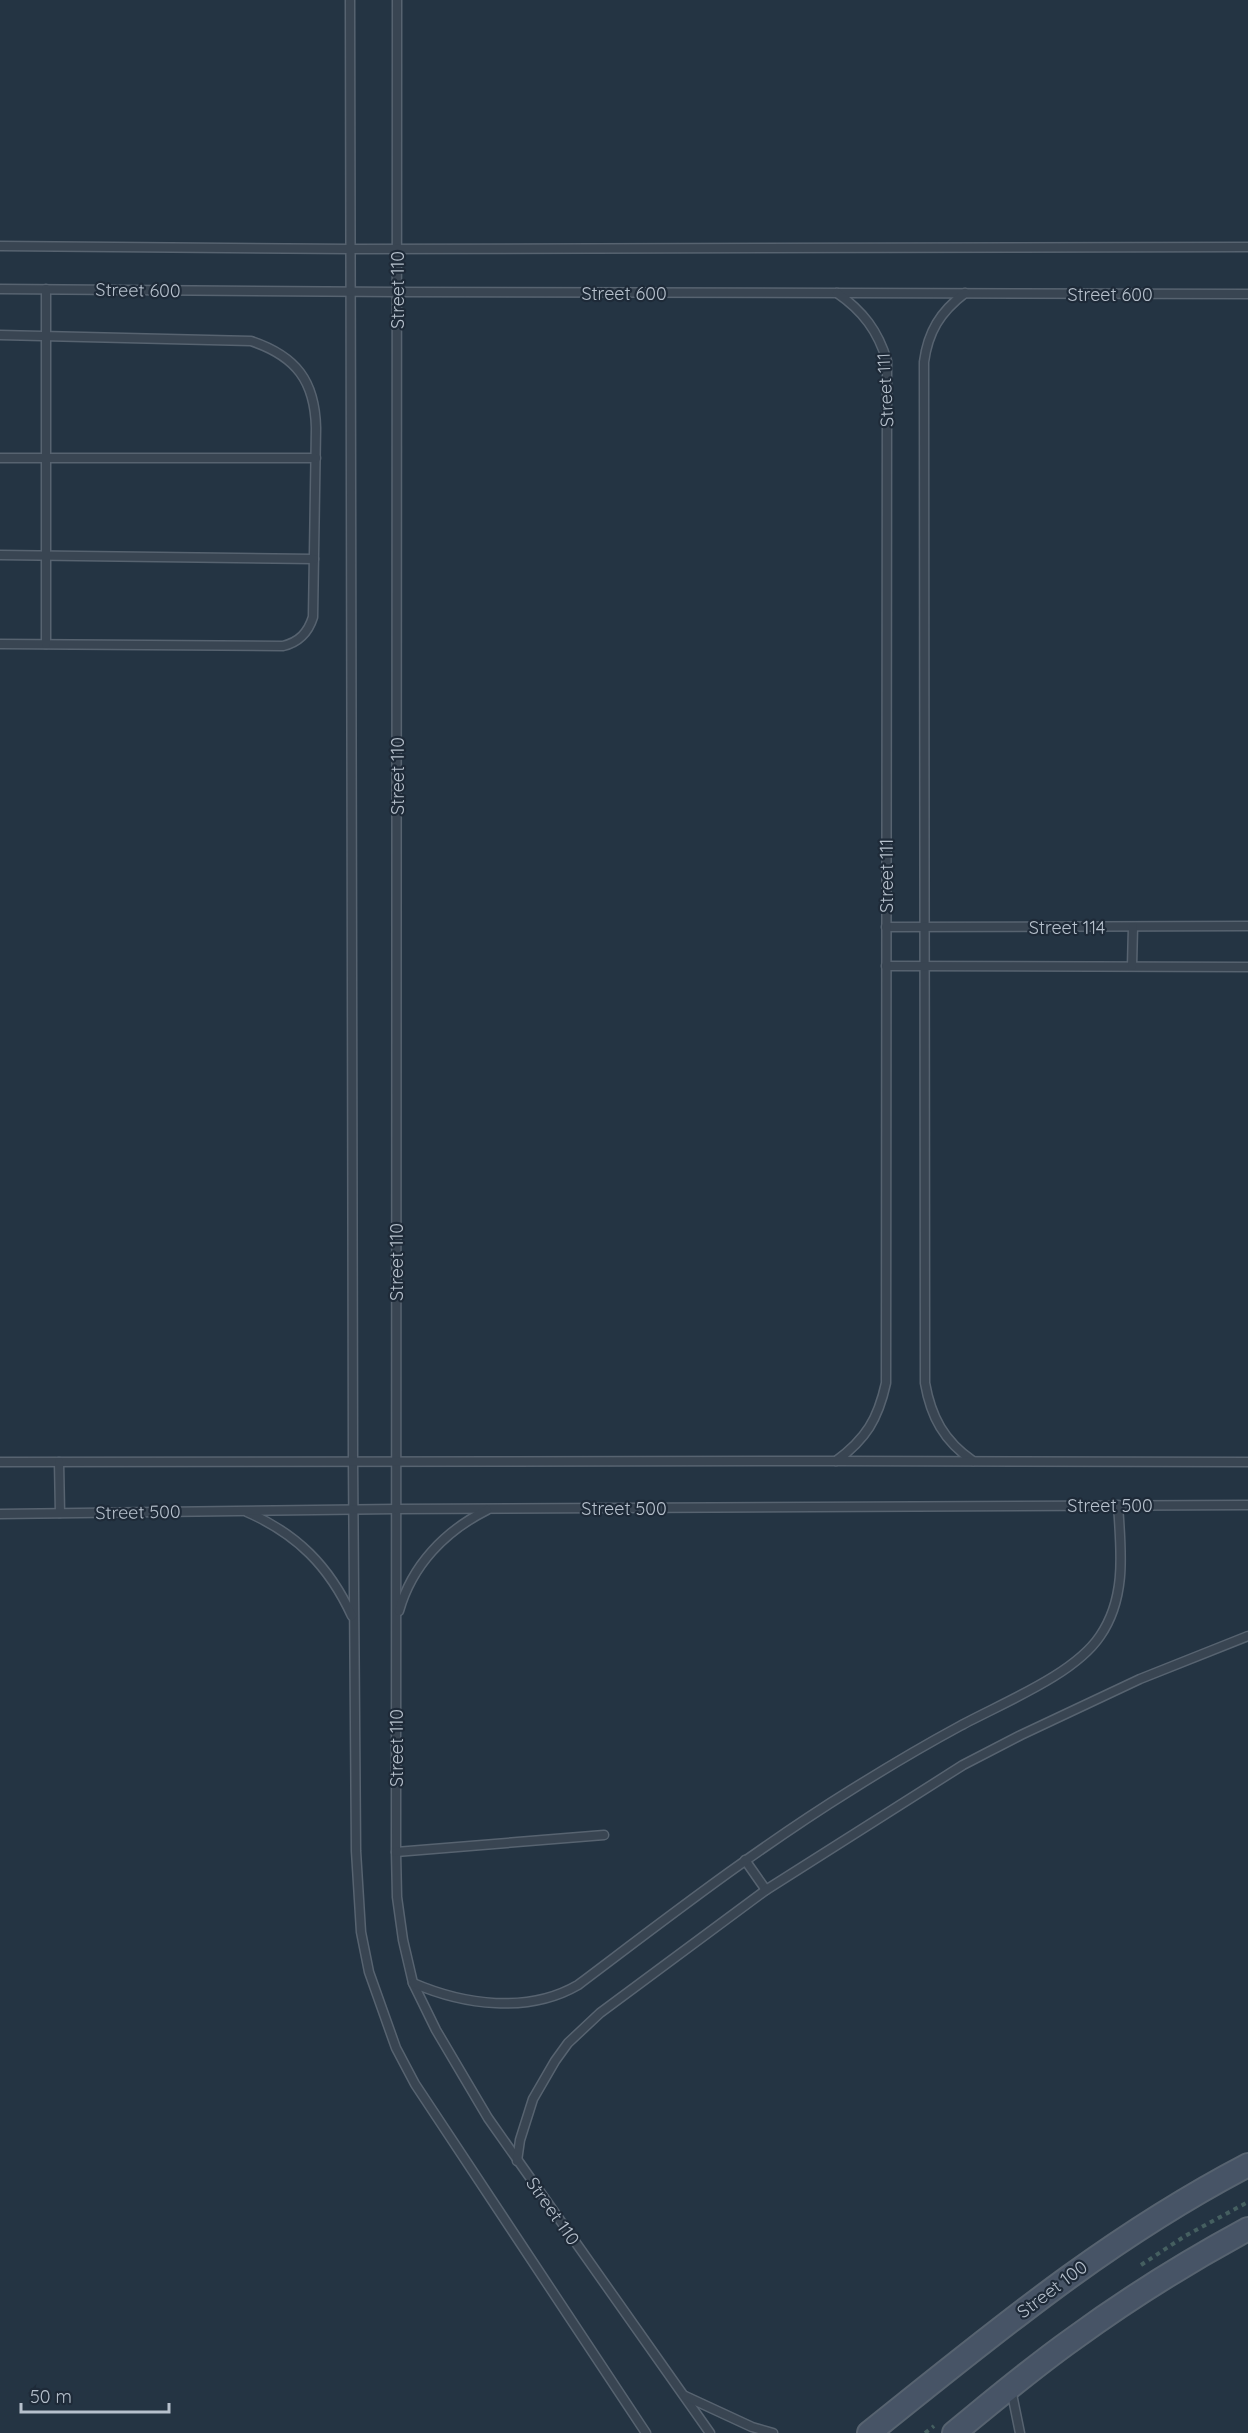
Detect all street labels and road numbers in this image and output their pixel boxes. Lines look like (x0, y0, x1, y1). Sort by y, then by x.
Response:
street label: Street 110 (386, 251, 409, 329)
street label: Street 600 (95, 278, 181, 302)
street label: Street 600 (581, 282, 667, 305)
street label: Street 600 (1067, 283, 1153, 306)
street label: Street 111 (872, 352, 898, 428)
street label: Street 110 (386, 737, 409, 815)
street label: Street 111 (875, 839, 898, 913)
street label: Street 114 (1029, 916, 1105, 939)
street label: Street 110 (385, 1223, 408, 1301)
street label: Street 500 (1067, 1494, 1153, 1517)
street label: Street 500 (581, 1497, 667, 1520)
street label: Street 500 (95, 1500, 181, 1524)
street label: Street 110 (385, 1709, 408, 1787)
street label: Street 110 (521, 2172, 585, 2250)
street label: Street 100 (1012, 2255, 1092, 2323)

